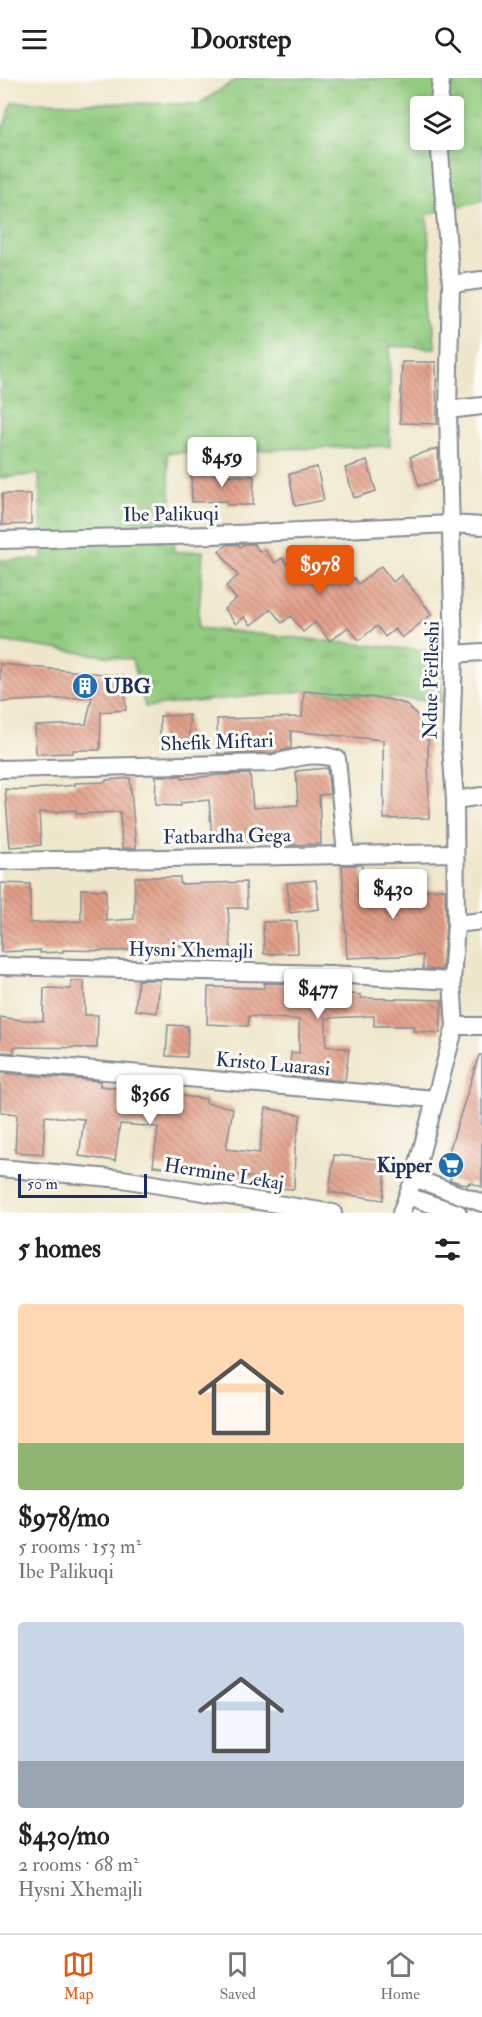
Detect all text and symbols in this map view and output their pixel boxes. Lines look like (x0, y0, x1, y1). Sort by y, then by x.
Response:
icon: menu (18, 23, 51, 56)
text: Doorstep (191, 23, 292, 56)
icon: search (431, 23, 464, 56)
map controls (410, 96, 464, 150)
button: layers (410, 96, 464, 150)
pin: $459 (186, 437, 258, 488)
text: $459 (201, 444, 243, 469)
street label: Ibe Palikuqi (123, 501, 219, 527)
pin: $978 (284, 545, 356, 596)
text: $978 (300, 552, 340, 577)
street label: Ndue Përlleshi (417, 621, 445, 739)
building icon: UBG (70, 671, 100, 701)
place label: UBG (104, 674, 151, 699)
street label: Shefik Miftari (160, 728, 274, 756)
street label: Fatbardha Gega (163, 822, 292, 850)
pin: $430 (357, 869, 429, 920)
text: $430 (373, 876, 413, 901)
street label: Hysni Xhemajli (128, 936, 254, 964)
pin: $477 (282, 969, 354, 1020)
text: $477 (298, 976, 338, 1001)
street label: Kristo Luarasi (215, 1047, 331, 1081)
pin: $366 (114, 1075, 186, 1126)
text: $366 (130, 1082, 170, 1107)
supermarket icon: Kipper (436, 1150, 466, 1180)
street label: Hermine Lekaj (162, 1152, 286, 1196)
place label: Kipper (377, 1153, 433, 1179)
scale bar (18, 1171, 147, 1198)
text: 50 m (27, 1174, 58, 1194)
text: 5 homes (18, 1233, 101, 1265)
icon: filters (431, 1233, 464, 1266)
icon: home (187, 1343, 295, 1451)
text: $978/mo (18, 1502, 110, 1534)
text: 5 rooms · 153 m² (18, 1534, 141, 1559)
text: Ibe Palikuqi (18, 1559, 114, 1584)
icon: home (187, 1661, 295, 1769)
text: $430/mo (18, 1820, 109, 1852)
text: 2 rooms · 68 m² (18, 1852, 139, 1877)
text: Hysni Xhemajli (18, 1877, 143, 1902)
tab: Map (62, 1948, 95, 2004)
tab: Saved (219, 1948, 256, 2004)
tab: Home (380, 1948, 420, 2004)

